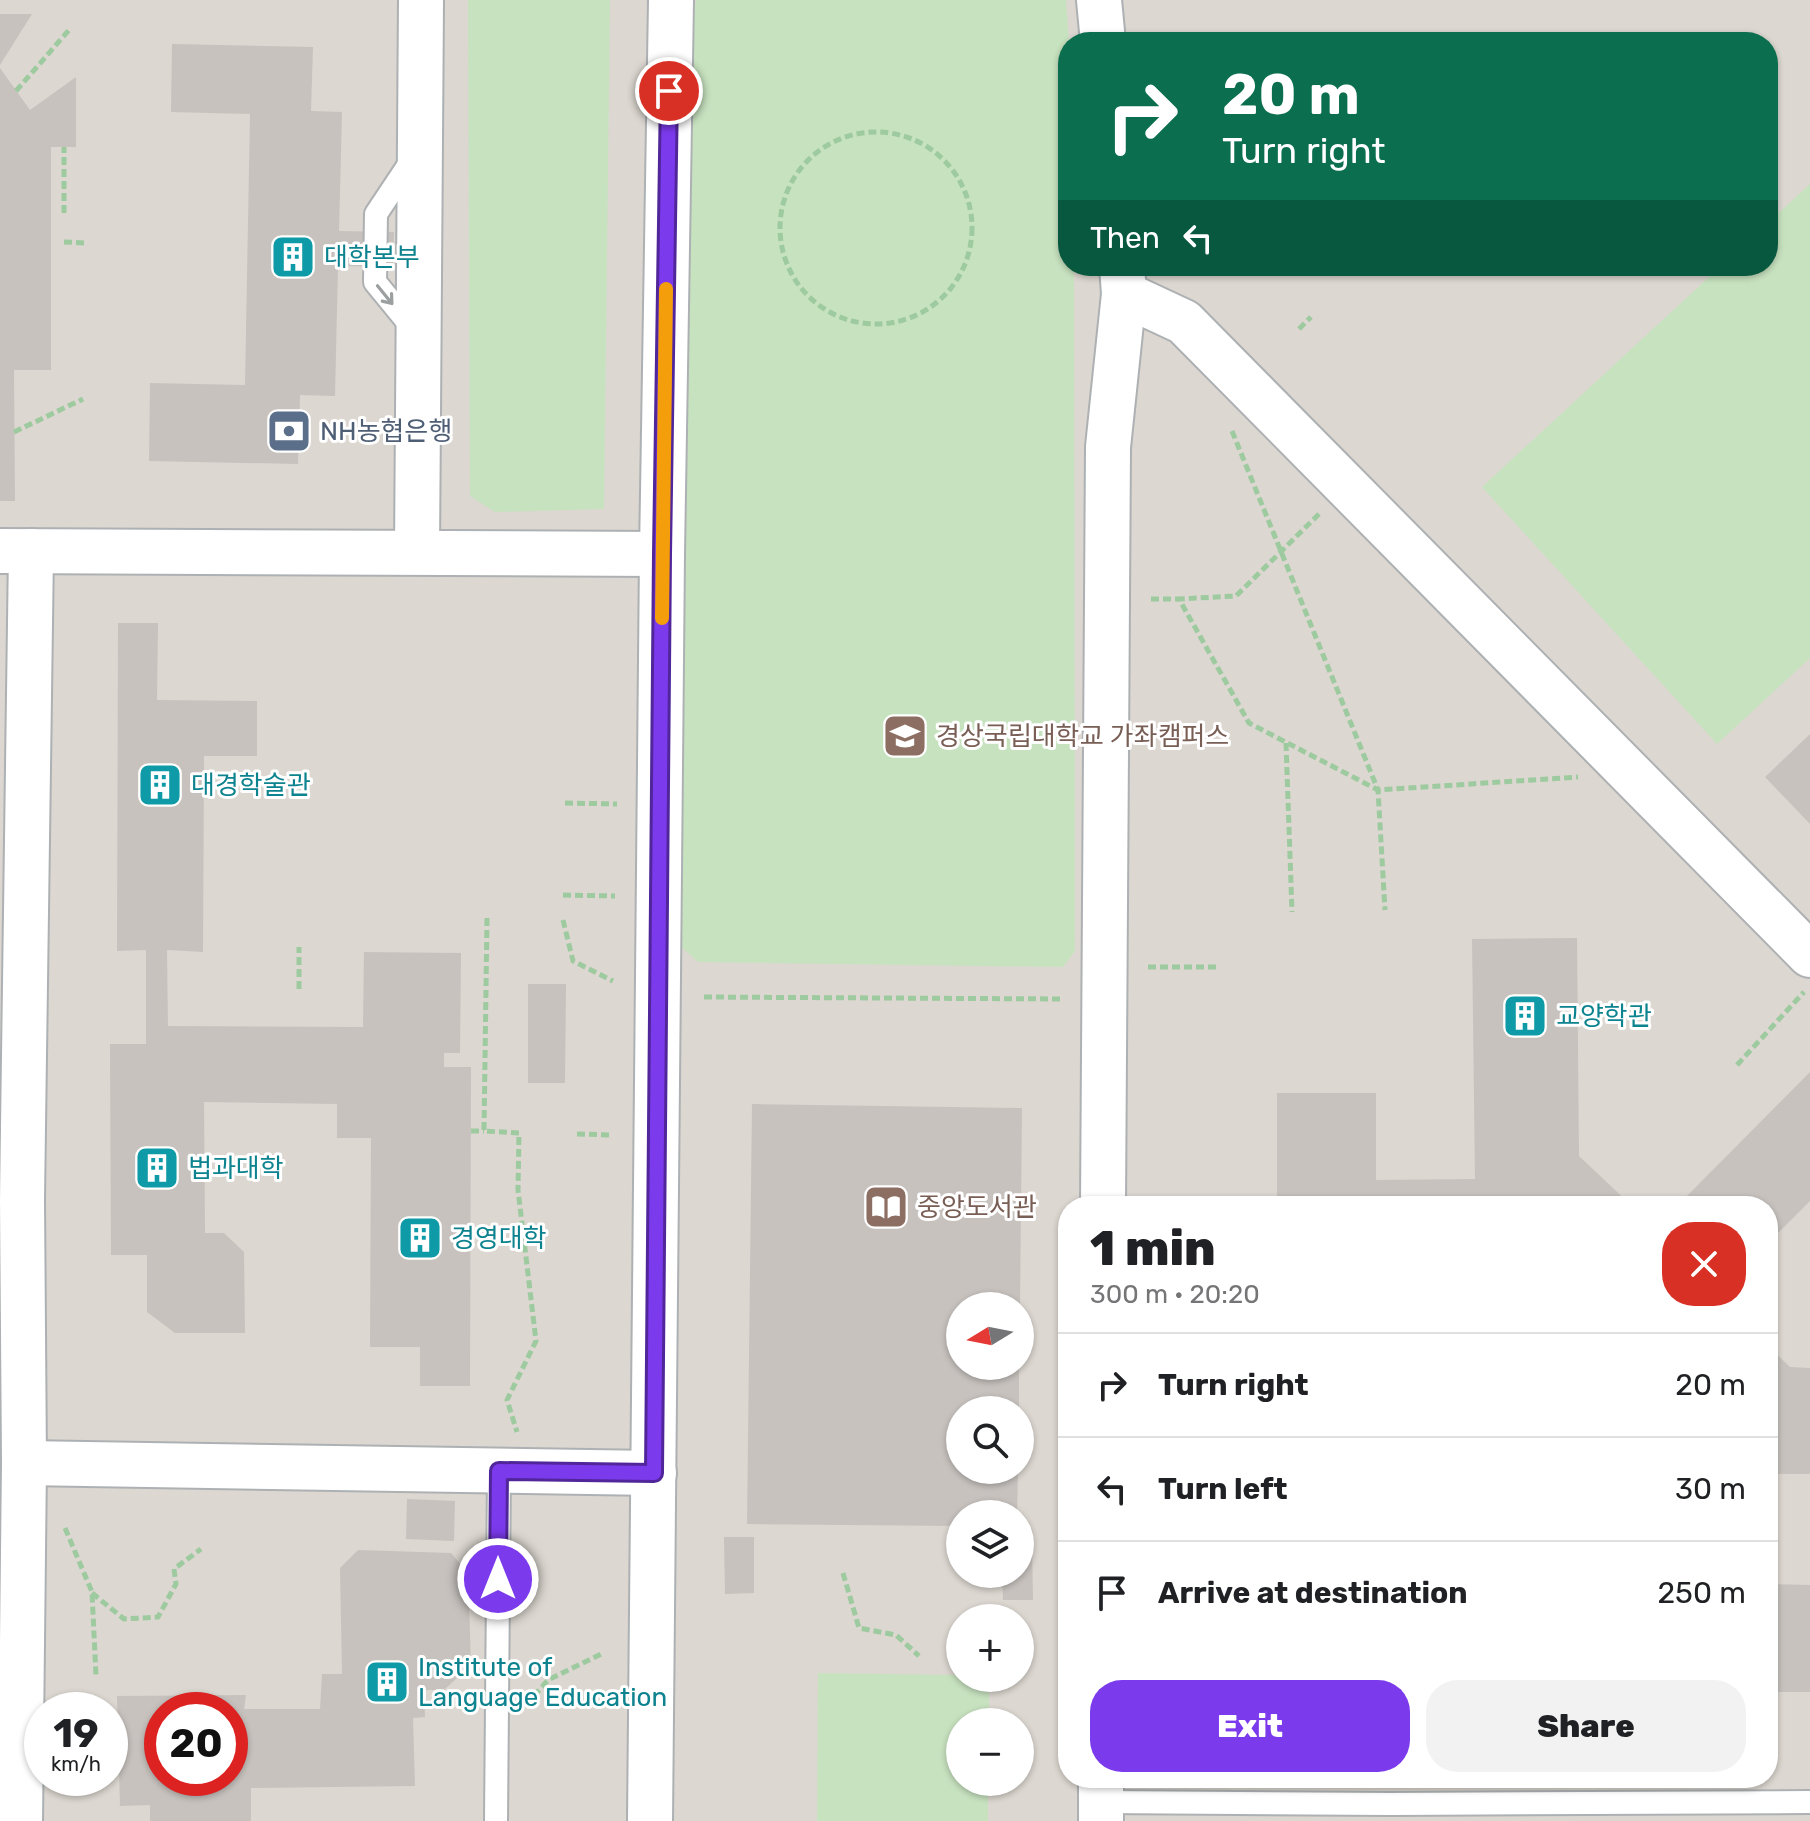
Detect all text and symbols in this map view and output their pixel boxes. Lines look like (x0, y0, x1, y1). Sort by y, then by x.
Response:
pin (635, 57, 703, 125)
text: 20 m (1222, 62, 1360, 128)
icon: right (1090, 64, 1194, 168)
icon: arrive (647, 69, 691, 113)
text: Turn right (1222, 129, 1386, 172)
icon: left (1176, 216, 1220, 260)
text: Then (1090, 220, 1160, 256)
building icon: 대학본부 (269, 233, 317, 281)
place label: 대학본부 (324, 242, 420, 273)
one-way arrow (376, 284, 394, 305)
bank icon: NH농협은행 (265, 407, 313, 455)
place label: NH농협은행 (320, 416, 452, 447)
school or university icon: 경상국립대학교 가좌캠퍼스 (881, 712, 929, 760)
place label: 경상국립대학교 가좌캠퍼스 (936, 721, 1229, 752)
building icon: 대경학술관 (136, 761, 184, 809)
place label: 대경학술관 (191, 770, 311, 801)
building icon: 교양학관 (1501, 992, 1549, 1040)
place label: 교양학관 (1556, 1001, 1652, 1032)
building icon: 법과대학 (133, 1144, 181, 1192)
place label: 법과대학 (188, 1153, 284, 1184)
library icon: 중앙도서관 (862, 1183, 910, 1231)
place label: 중앙도서관 (917, 1192, 1037, 1223)
building icon: 경영대학 (396, 1214, 444, 1262)
text: 1 min (1090, 1220, 1216, 1277)
button: close (1662, 1222, 1746, 1306)
place label: 경영대학 (451, 1223, 547, 1254)
text: 300 m · 20:20 (1090, 1279, 1260, 1310)
north arrow (946, 1292, 1034, 1380)
map controls (946, 1292, 1034, 1796)
icon: right (1090, 1363, 1134, 1407)
text: Turn right (1158, 1367, 1309, 1403)
text: 20 m (1675, 1367, 1746, 1403)
button: search (946, 1396, 1034, 1484)
icon: left (1090, 1467, 1134, 1511)
text: Turn left (1158, 1471, 1288, 1507)
text: 30 m (1675, 1471, 1746, 1507)
button: layers (946, 1500, 1034, 1588)
position arrow (456, 1537, 540, 1621)
icon: arrive (1090, 1571, 1134, 1615)
text: Arrive at destination (1158, 1575, 1468, 1611)
text: 250 m (1658, 1575, 1746, 1611)
button: + (946, 1604, 1034, 1692)
place label: Institute of Language Education (418, 1652, 667, 1713)
building icon: Institute of Language Education (363, 1658, 411, 1706)
button: Exit (1090, 1680, 1410, 1772)
button: Share (1426, 1680, 1746, 1772)
speed limit sign: 20 (144, 1692, 248, 1796)
button: − (946, 1708, 1034, 1796)
text: 19 (53, 1710, 99, 1757)
text: km/h (51, 1752, 101, 1776)

